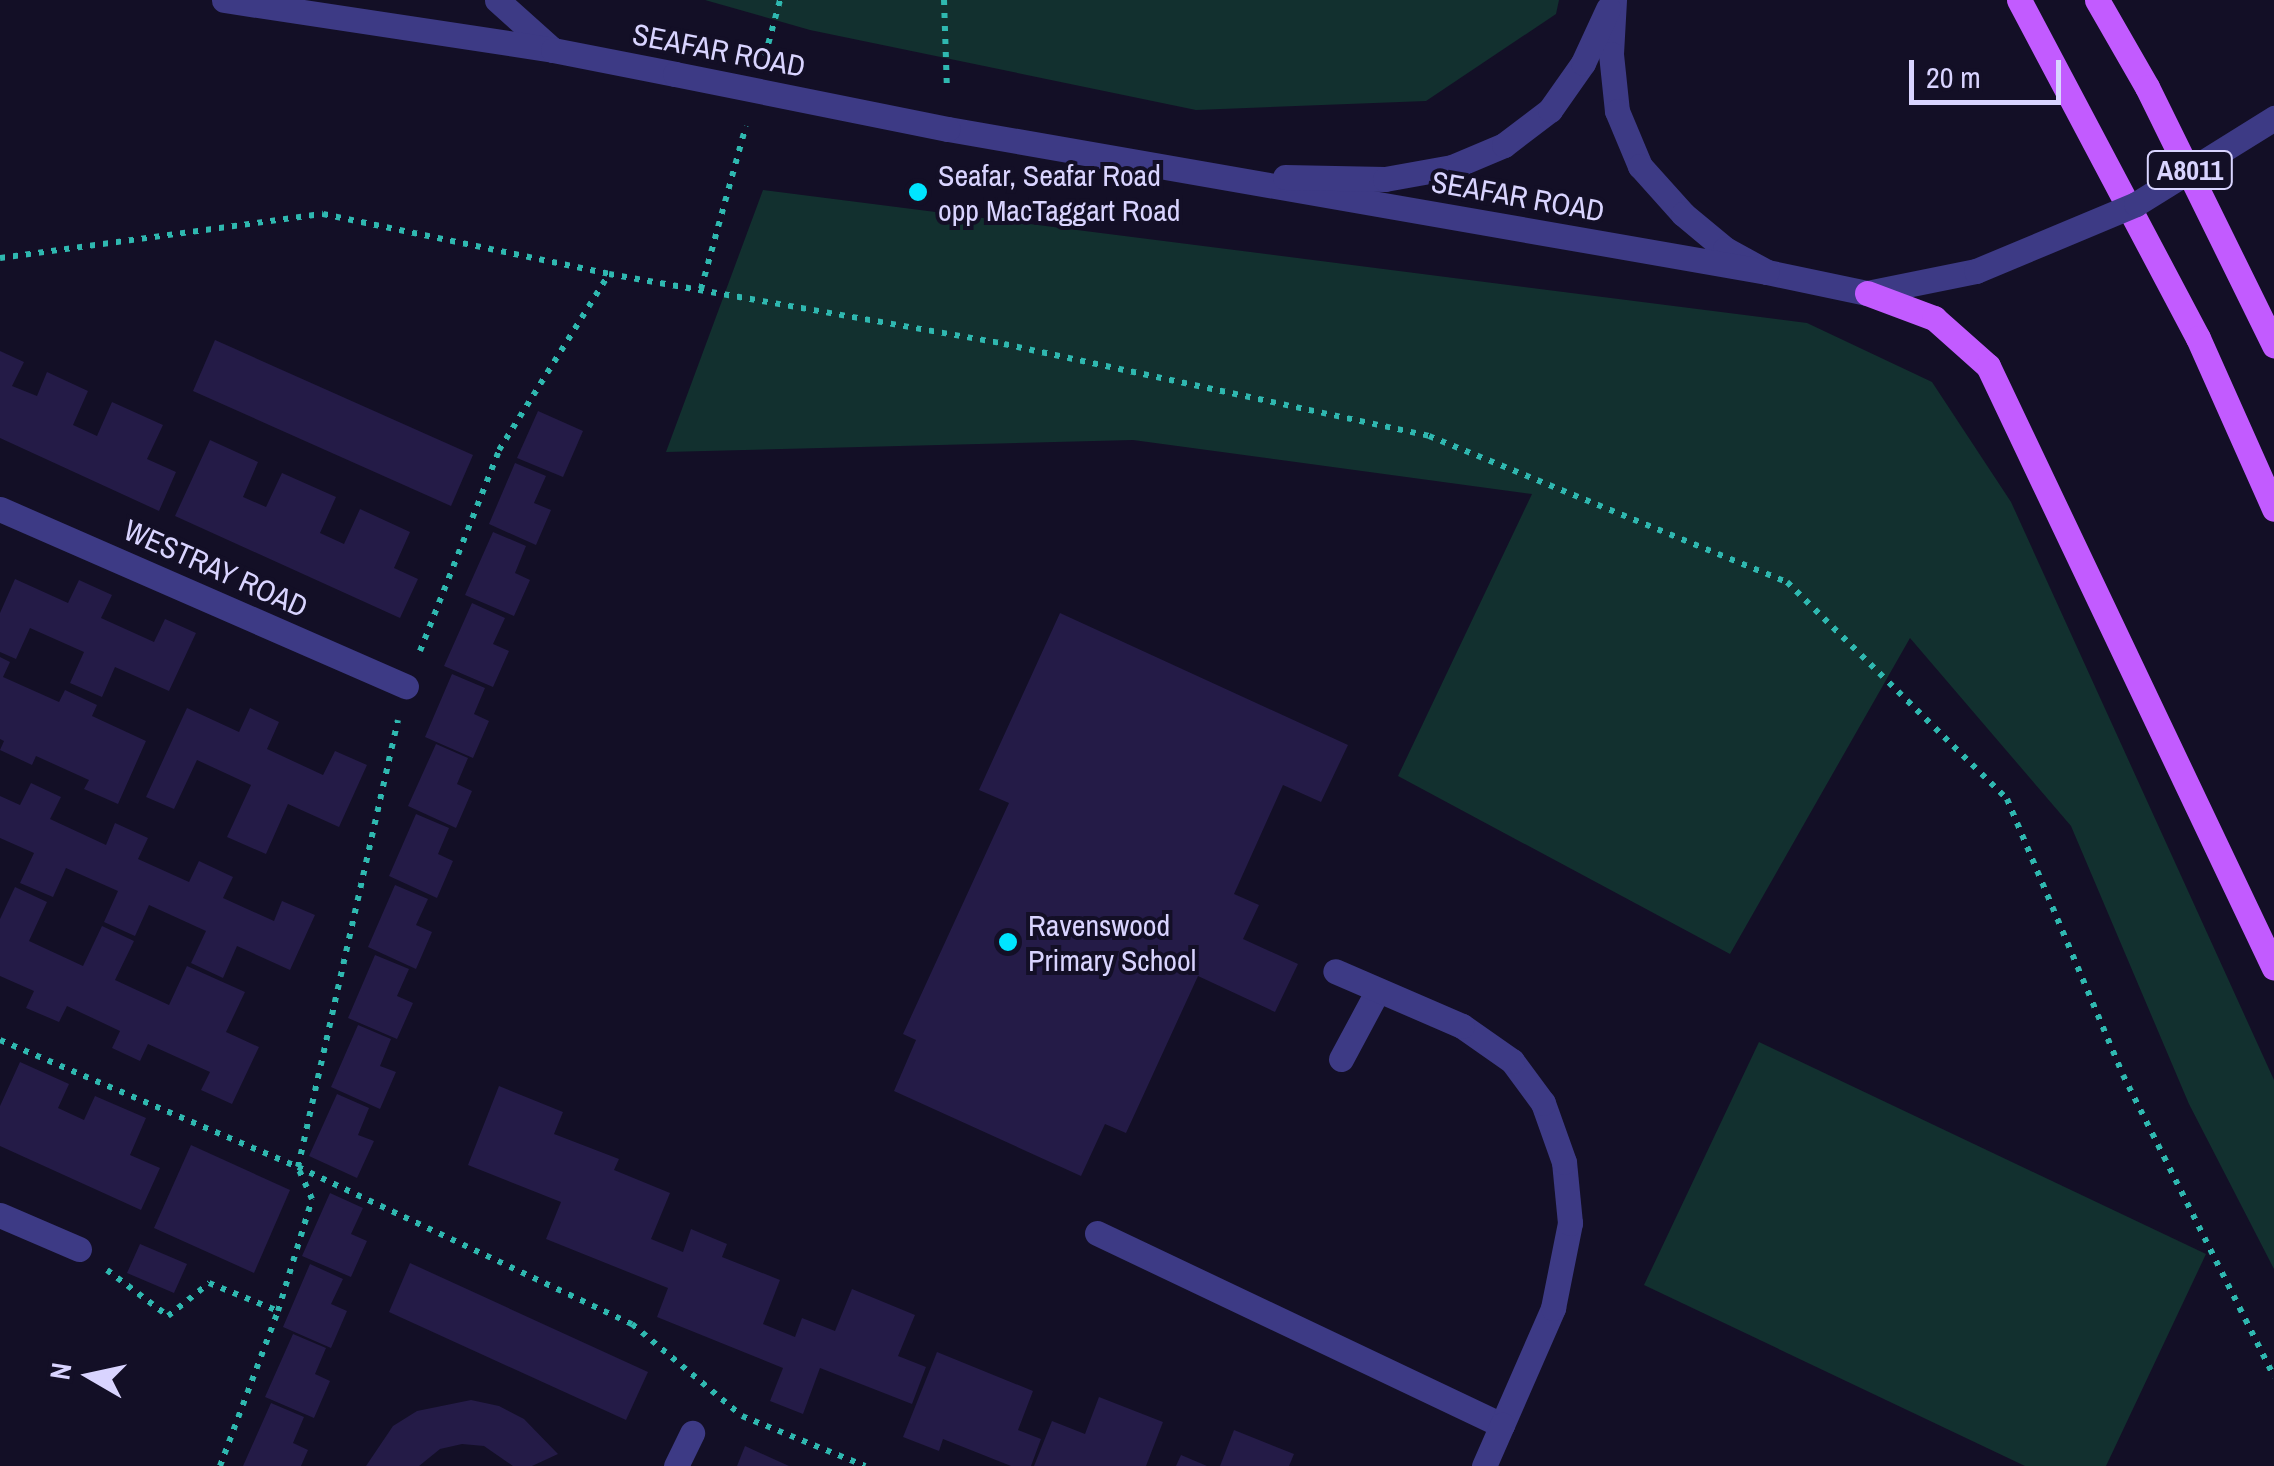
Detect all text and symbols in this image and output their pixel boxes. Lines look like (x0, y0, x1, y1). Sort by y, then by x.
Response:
street label: SEAFAR ROAD (630, 16, 808, 84)
scale bar (1914, 40, 2066, 102)
text: 20 m (1926, 57, 1981, 97)
road number: A8011 (2145, 147, 2235, 193)
place label: Seafar, Seafar Road opp MacTaggart Road (938, 157, 1181, 228)
street label: SEAFAR ROAD (1429, 163, 1607, 229)
marker: Seafar, Seafar Road opp MacTaggart Road (907, 181, 929, 203)
street label: WESTRAY ROAD (118, 511, 314, 625)
place label: Ravenswood Primary School (1028, 907, 1196, 978)
marker: Ravenswood Primary School (997, 931, 1019, 953)
north arrow (40, 1326, 140, 1426)
text: N (40, 1360, 80, 1382)

